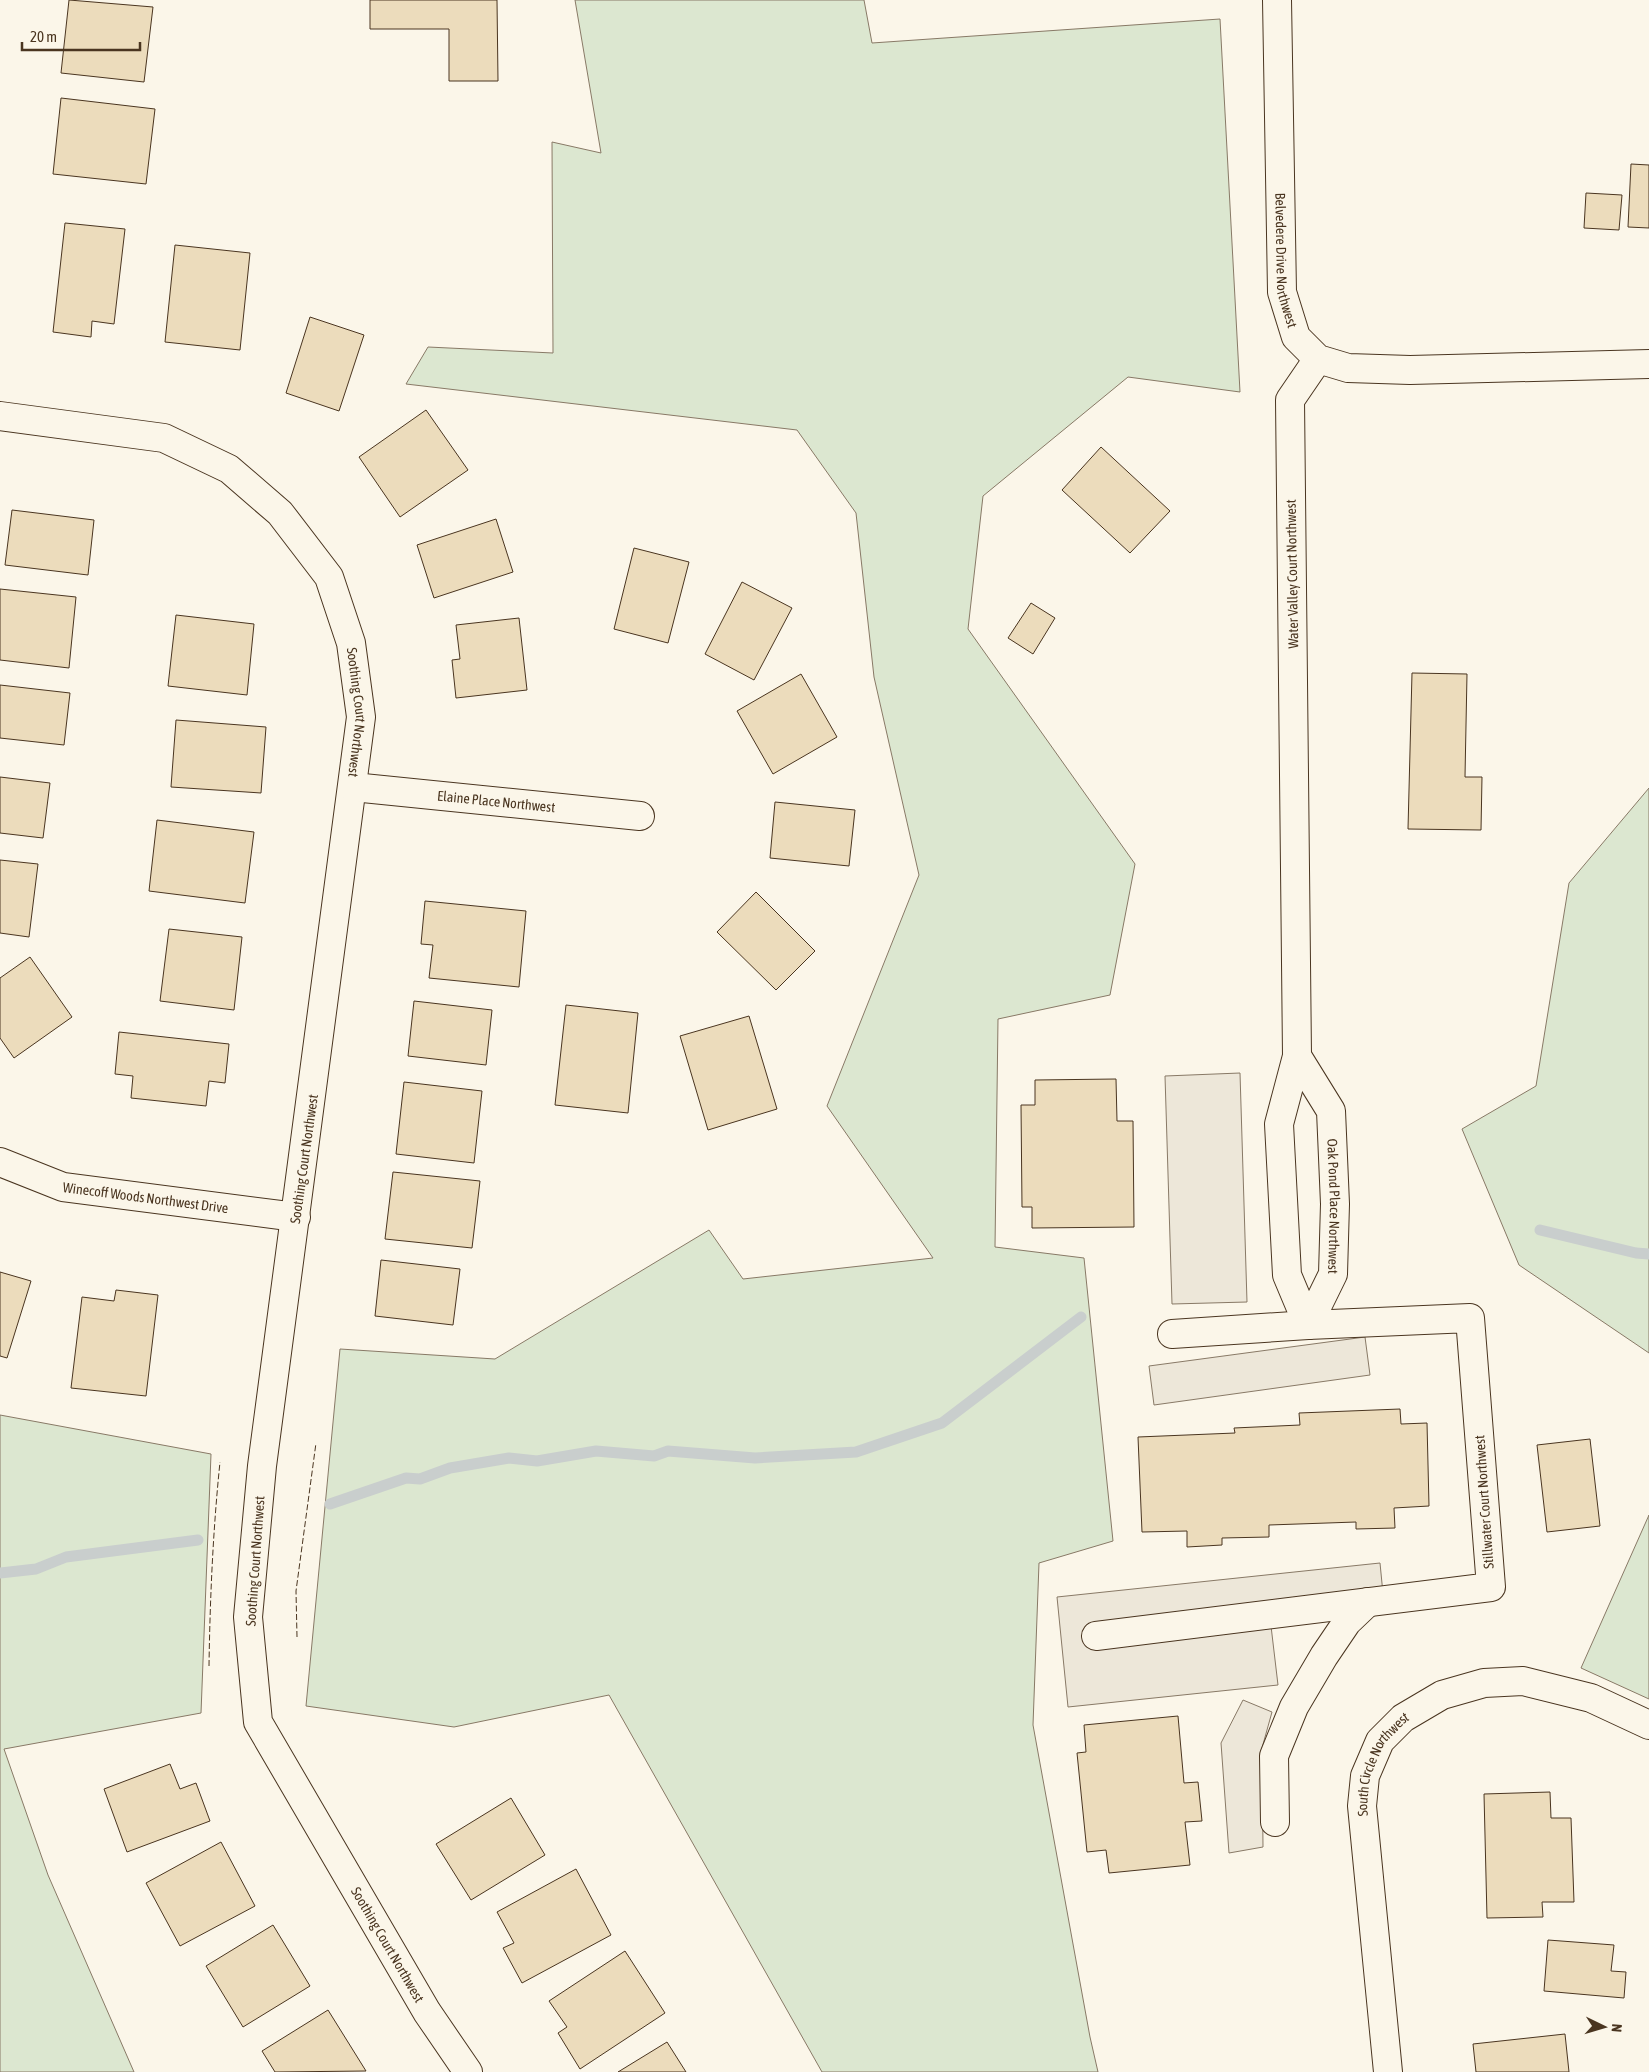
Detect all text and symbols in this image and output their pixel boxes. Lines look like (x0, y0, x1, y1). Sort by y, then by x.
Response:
scale bar (22, 20, 140, 52)
text: 20 m (30, 28, 57, 45)
street label: Belvedere Drive Northwest (1272, 193, 1301, 330)
street label: Water Valley Court Northwest (1283, 499, 1301, 649)
street label: Soothing Court Northwest (344, 646, 369, 778)
street label: Elaine Place Northwest (437, 788, 556, 815)
street label: Soothing Court Northwest (287, 1093, 321, 1225)
street label: Oak Pond Place Northwest (1324, 1138, 1343, 1274)
street label: Winecoff Woods Northwest Drive (62, 1179, 229, 1216)
street label: Stillwater Court Northwest (1471, 1434, 1497, 1570)
street label: Soothing Court Northwest (242, 1495, 268, 1627)
street label: South Circle Northwest (1354, 1709, 1411, 1817)
street label: Soothing Court Northwest (348, 1884, 428, 2005)
north arrow (1579, 2002, 1629, 2052)
text: N (1609, 2023, 1625, 2033)

